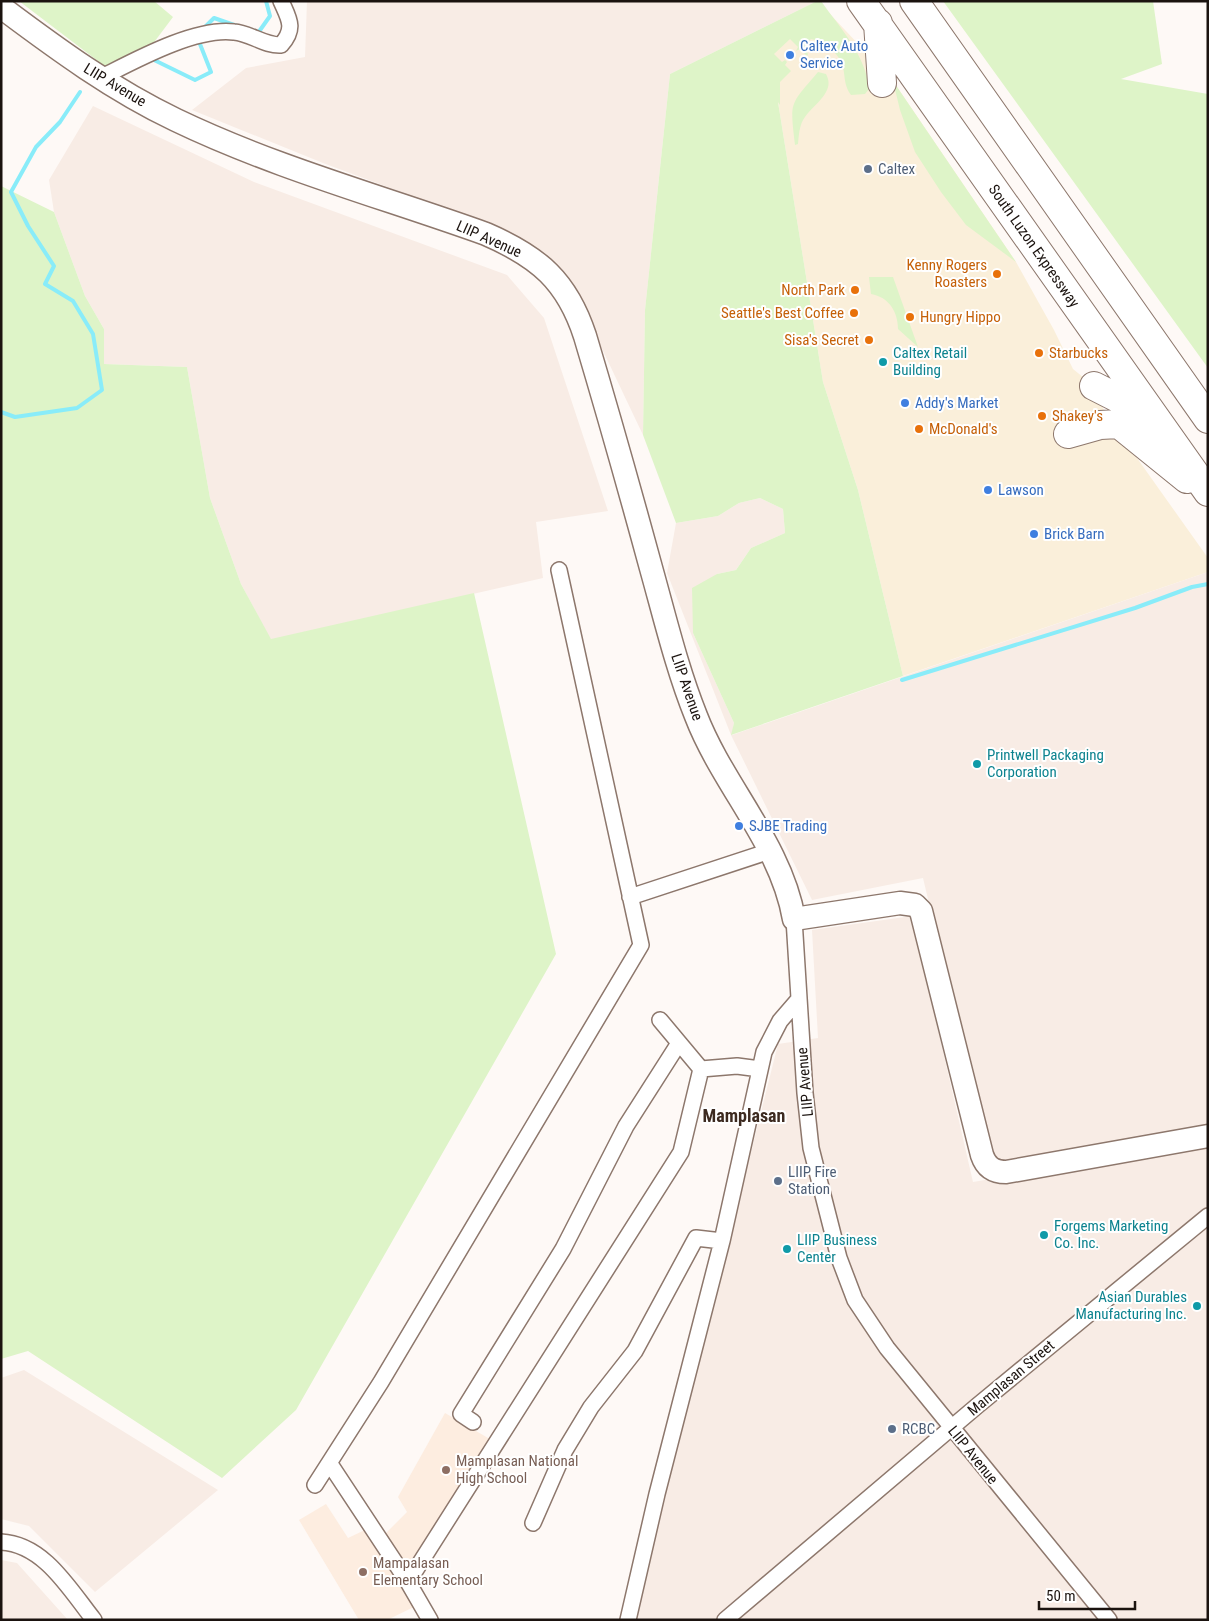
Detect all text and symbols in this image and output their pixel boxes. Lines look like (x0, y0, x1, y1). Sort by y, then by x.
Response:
place label: Caltex Auto Service (800, 37, 868, 72)
marker: Caltex Auto Service (784, 49, 796, 61)
street label: LIIP Avenue (81, 59, 149, 111)
place label: Caltex (878, 160, 916, 178)
marker: Caltex (862, 163, 874, 175)
street label: South Luzon Expressway (985, 181, 1083, 311)
street label: LIIP Avenue (454, 217, 524, 261)
place label: Kenny Rogers Roasters (906, 256, 987, 291)
marker: Kenny Rogers Roasters (991, 268, 1003, 280)
place label: North Park (781, 281, 845, 299)
marker: North Park (849, 284, 861, 296)
place label: Seattle's Best Coffee (721, 304, 844, 322)
marker: Seattle's Best Coffee (848, 307, 860, 319)
place label: Hungry Hippo (920, 308, 1001, 326)
marker: Hungry Hippo (904, 311, 916, 323)
place label: Sisa's Secret (784, 331, 859, 349)
marker: Sisa's Secret (863, 334, 875, 346)
place label: Caltex Retail Building (893, 344, 967, 379)
place label: Starbucks (1049, 344, 1108, 362)
marker: Starbucks (1033, 347, 1045, 359)
marker: Caltex Retail Building (877, 356, 889, 368)
place label: Addy's Market (915, 394, 998, 412)
marker: Addy's Market (899, 397, 911, 409)
place label: Shakey's (1052, 407, 1103, 425)
marker: Shakey's (1036, 410, 1048, 422)
place label: McDonald's (929, 420, 998, 438)
marker: McDonald's (913, 423, 925, 435)
place label: Lawson (998, 481, 1044, 499)
marker: Lawson (982, 484, 994, 496)
place label: Brick Barn (1044, 525, 1105, 543)
marker: Brick Barn (1028, 528, 1040, 540)
street label: LIIP Avenue (667, 651, 707, 723)
place label: Printwell Packaging Corporation (987, 746, 1104, 781)
marker: Printwell Packaging Corporation (971, 758, 983, 770)
place label: SJBE Trading (749, 817, 827, 835)
marker: SJBE Trading (733, 820, 745, 832)
street label: LIIP Avenue (793, 1047, 817, 1117)
district label: Mamplasan (703, 1105, 785, 1126)
place label: LIIP Fire Station (788, 1163, 837, 1198)
marker: LIIP Fire Station (772, 1175, 784, 1187)
place label: Forgems Marketing Co. Inc. (1054, 1217, 1168, 1252)
marker: Forgems Marketing Co. Inc. (1038, 1229, 1050, 1241)
place label: LIIP Business Center (797, 1231, 877, 1266)
marker: LIIP Business Center (781, 1243, 793, 1255)
place label: Asian Durables Manufacturing Inc. (1075, 1288, 1187, 1323)
marker: Asian Durables Manufacturing Inc. (1191, 1300, 1203, 1312)
street label: Mamplasan Street (964, 1336, 1058, 1420)
place label: RCBC (902, 1420, 935, 1438)
street label: LIIP Avenue (944, 1422, 1002, 1488)
marker: RCBC (886, 1423, 898, 1435)
place label: Mamplasan National High School (456, 1452, 578, 1487)
marker: Mamplasan National High School (440, 1464, 452, 1476)
place label: Mampalasan Elementary School (373, 1554, 483, 1589)
marker: Mampalasan Elementary School (357, 1566, 369, 1578)
scale bar (1039, 1578, 1135, 1610)
text: 50 m (1046, 1587, 1076, 1605)

